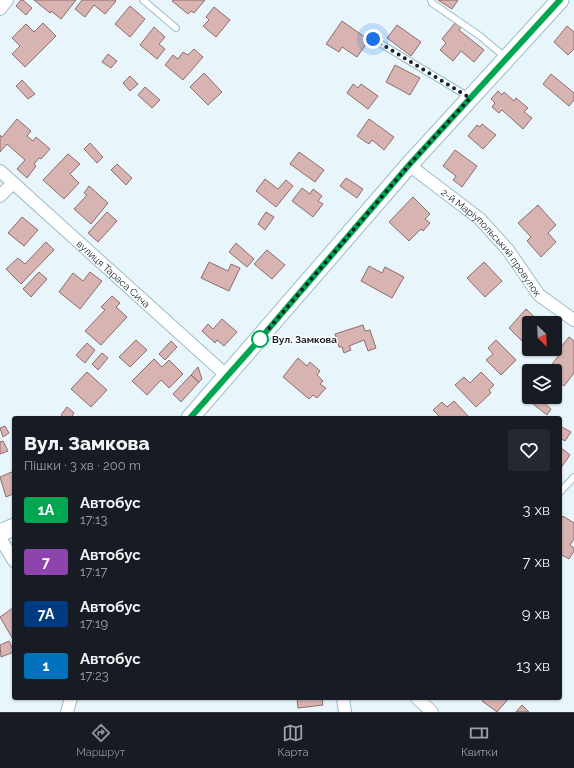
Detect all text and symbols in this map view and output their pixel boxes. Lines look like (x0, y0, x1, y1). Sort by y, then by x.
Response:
your location (363, 29, 383, 49)
street label: 2-й Маріупольський провулок (439, 186, 544, 298)
street label: вулиця Тараса Сича (75, 238, 152, 309)
north arrow (522, 316, 562, 356)
map controls (522, 316, 562, 404)
marker: Вул. Замкова (251, 330, 269, 348)
place label: Вул. Замкова (272, 334, 337, 345)
button: layers (522, 364, 562, 404)
button: heart (508, 429, 550, 471)
text: Вул. Замкова (24, 432, 150, 454)
text: Пішки · 3 хв · 200 m (24, 458, 141, 473)
text: Автобус (80, 494, 141, 512)
text: 3 хв (523, 501, 550, 519)
text: 1А (38, 502, 54, 518)
text: 17:13 (80, 512, 107, 527)
text: Автобус (80, 546, 141, 564)
text: 7 хв (523, 553, 550, 571)
text: 7 (42, 554, 50, 570)
text: 17:17 (80, 564, 107, 579)
text: Автобус (80, 598, 141, 616)
text: 9 хв (522, 605, 550, 623)
text: 7А (38, 606, 54, 622)
text: 17:19 (80, 616, 108, 631)
text: Автобус (80, 650, 141, 668)
text: 13 хв (516, 657, 550, 675)
text: 1 (43, 658, 49, 674)
text: 17:23 (80, 668, 109, 683)
tab: Маршрут (76, 722, 125, 759)
tab: Карта (278, 722, 309, 759)
tab: Квитки (461, 722, 498, 759)

